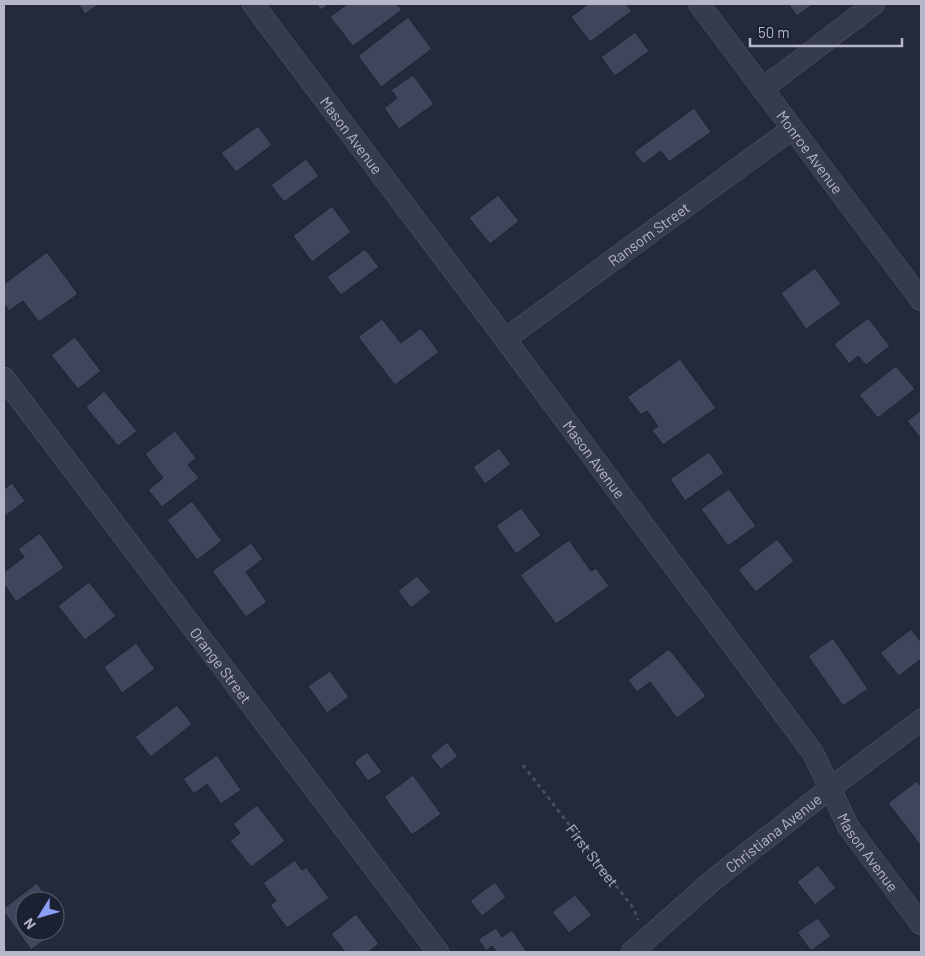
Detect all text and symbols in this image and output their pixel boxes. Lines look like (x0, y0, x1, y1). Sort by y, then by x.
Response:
scale bar (750, 15, 902, 47)
text: 50 m (758, 23, 790, 41)
street label: Mason Avenue (317, 93, 387, 177)
street label: Monroe Avenue (773, 107, 847, 197)
street label: Ransom Street (604, 198, 693, 270)
street label: Mason Avenue (560, 417, 629, 502)
street label: Orange Street (187, 624, 256, 707)
street label: Christiana Avenue (722, 789, 825, 876)
street label: Mason Avenue (834, 810, 902, 895)
street label: First Street (563, 820, 622, 890)
north arrow (15, 891, 65, 941)
text: N (20, 915, 39, 933)

